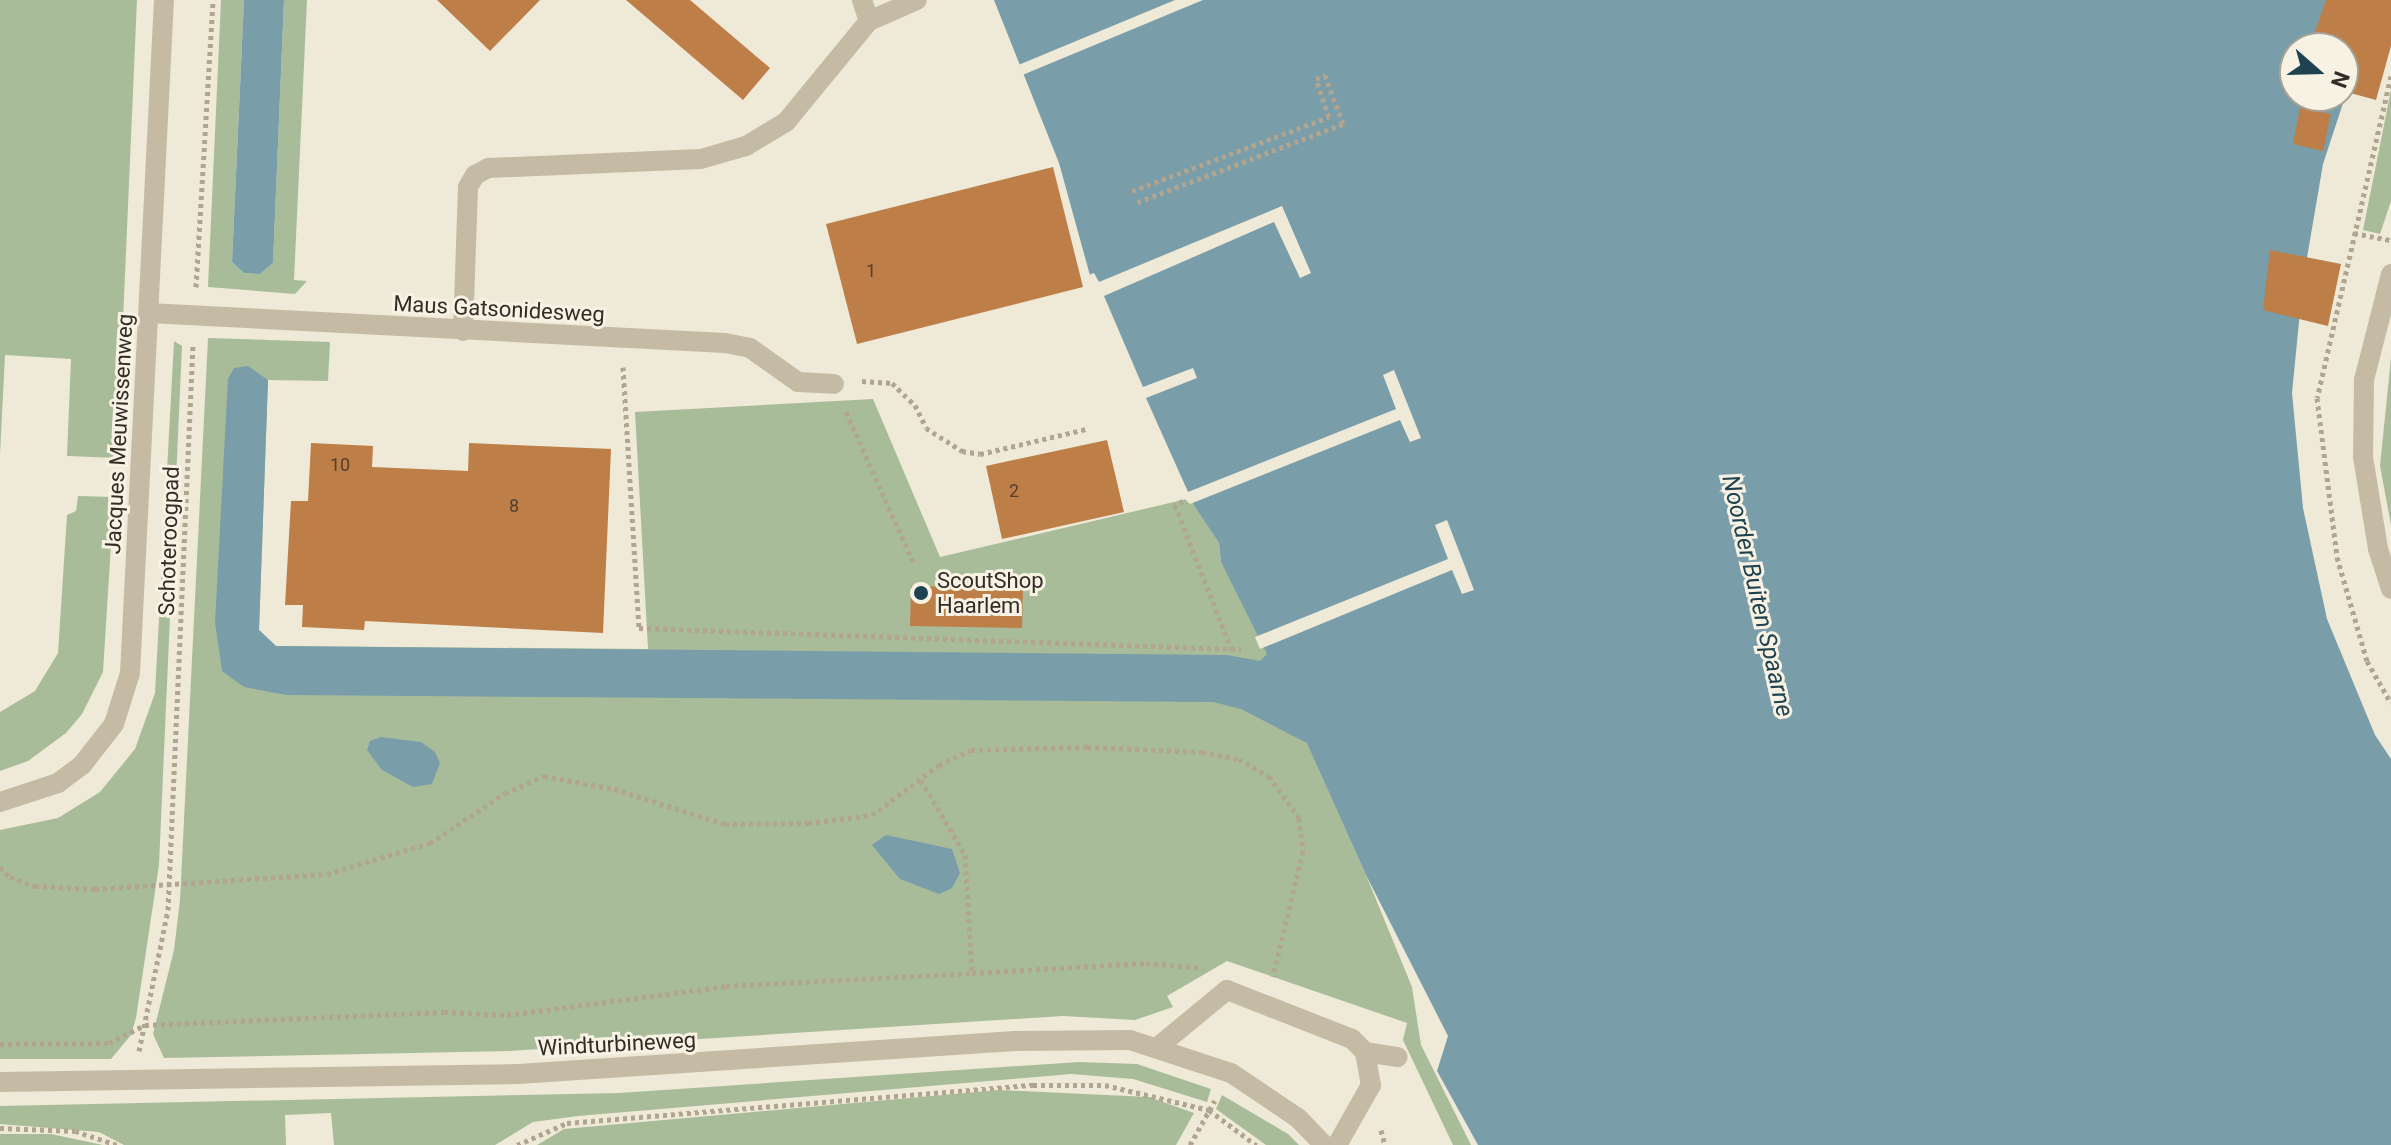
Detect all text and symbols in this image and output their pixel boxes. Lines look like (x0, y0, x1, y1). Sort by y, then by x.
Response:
north arrow (2279, 32, 2359, 112)
text: N (2326, 68, 2355, 91)
house number: 1 (866, 260, 876, 282)
street label: Maus Gatsonidesweg (393, 290, 605, 328)
street label: Jacques Meuwissenweg (100, 313, 138, 555)
house number: 10 (330, 454, 350, 476)
street label: Schoteroogpad (153, 466, 185, 616)
water label: Noorder Buiten Spaarne (1715, 472, 1799, 720)
house number: 2 (1009, 480, 1019, 502)
house number: 8 (509, 495, 519, 517)
place label: ScoutShop Haarlem (937, 567, 1044, 618)
marker: ScoutShop Haarlem (912, 584, 930, 602)
street label: Windturbineweg (537, 1027, 697, 1061)

